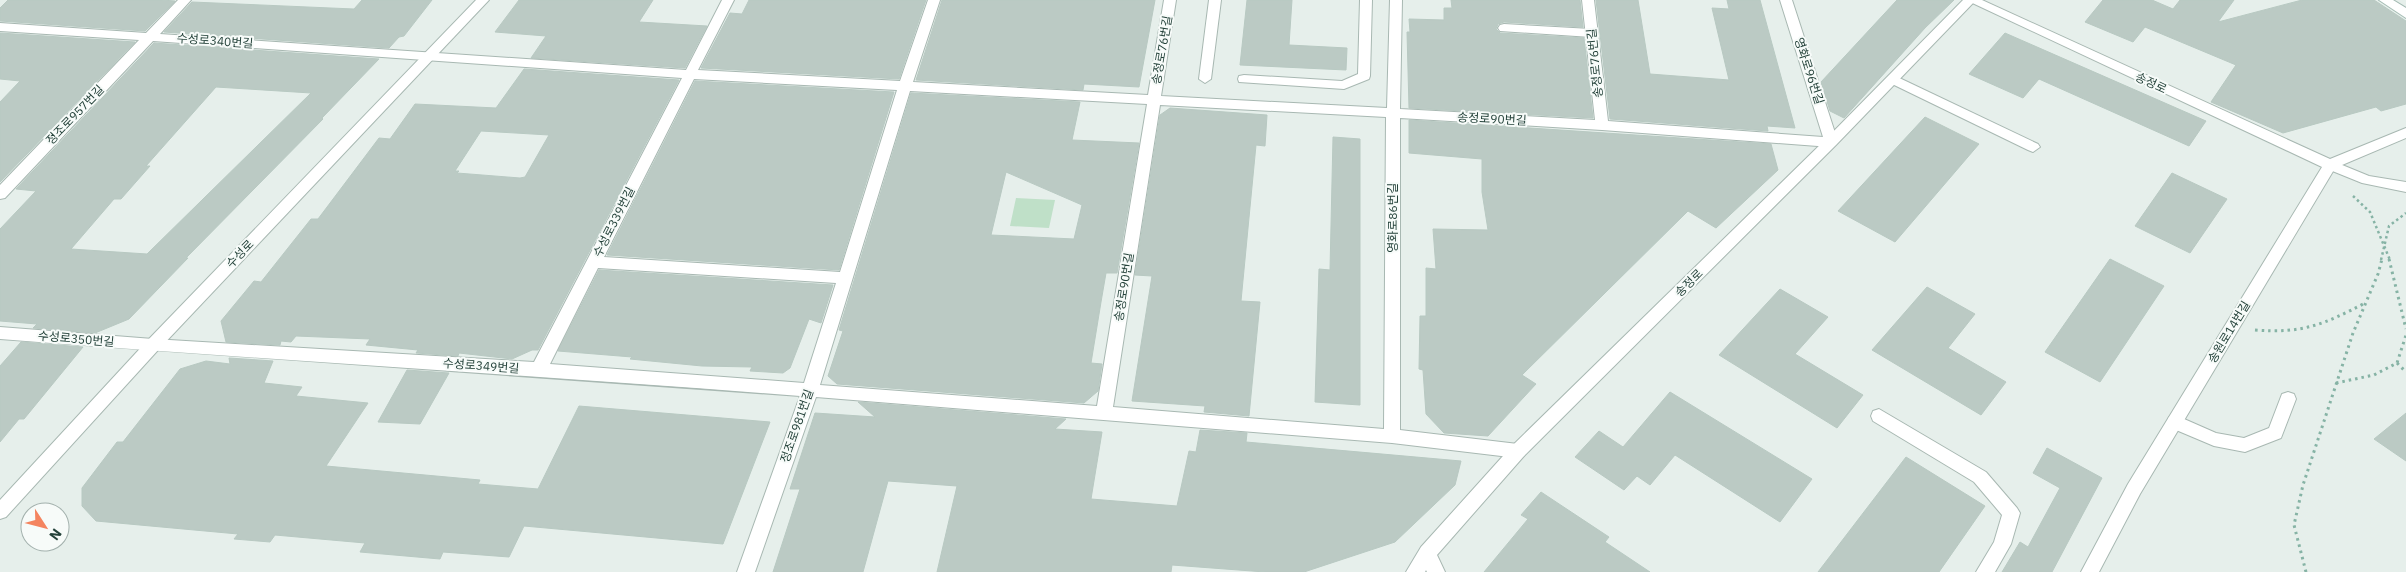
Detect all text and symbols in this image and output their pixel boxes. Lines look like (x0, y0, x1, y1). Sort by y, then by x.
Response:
street label: 송정로76번길 (1148, 14, 1175, 85)
street label: 송정로76번길 (1583, 28, 1606, 98)
street label: 수성로340번길 (176, 30, 254, 51)
street label: 영화로96번길 (1792, 35, 1827, 106)
street label: 송정로 (2133, 69, 2169, 96)
street label: 정조로957번길 (43, 82, 107, 147)
street label: 송정로90번길 (1457, 109, 1527, 128)
street label: 영화로86번길 (1385, 183, 1400, 253)
street label: 수성로339번길 (589, 184, 638, 259)
street label: 수성로 (223, 237, 257, 271)
street label: 송정로90번길 (1111, 251, 1136, 322)
street label: 송정로 (1672, 266, 1706, 300)
street label: 송원로14번길 (2204, 298, 2253, 365)
street label: 수성로350번길 (37, 328, 115, 349)
street label: 수성로349번길 (442, 355, 520, 376)
street label: 정조로981번길 (777, 387, 816, 465)
north arrow (20, 502, 70, 552)
text: N (45, 525, 66, 544)

